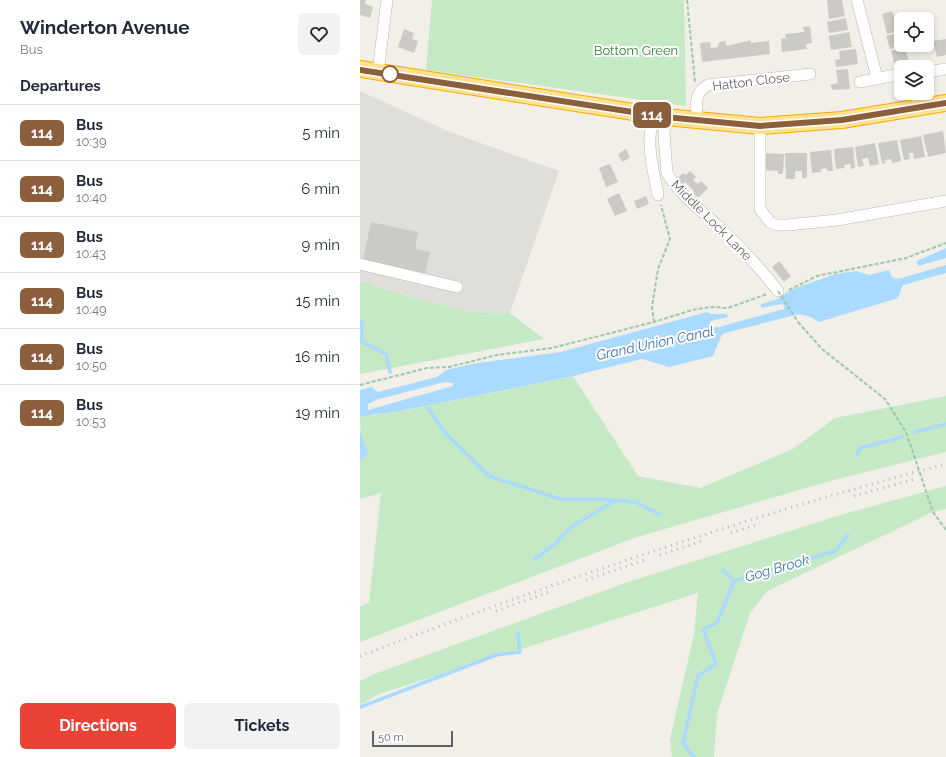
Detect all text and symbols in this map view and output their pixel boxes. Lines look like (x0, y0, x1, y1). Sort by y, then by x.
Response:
map controls (894, 12, 934, 100)
button: locate (894, 12, 934, 52)
button: heart (298, 13, 340, 55)
text: Winderton Avenue (20, 16, 190, 38)
text: Bus (20, 42, 43, 57)
park label: Bottom Green (594, 43, 678, 58)
button: layers (894, 60, 934, 100)
unlabelled marker (381, 65, 399, 83)
street label: Hatton Close (711, 69, 791, 94)
text: Departures (20, 77, 101, 95)
line badge: 114 (629, 102, 675, 128)
text: 114 (641, 107, 663, 123)
text: Bus (76, 116, 103, 134)
text: 5 min (302, 124, 340, 142)
text: 114 (31, 125, 53, 141)
text: 10:39 (76, 134, 107, 149)
text: Bus (76, 172, 103, 190)
street label: Middle Lock Lane (668, 177, 755, 264)
text: 6 min (301, 180, 340, 198)
text: 114 (31, 181, 53, 197)
text: 10:40 (76, 190, 107, 205)
text: Bus (76, 228, 103, 246)
text: 9 min (302, 236, 340, 254)
text: 114 (31, 237, 53, 253)
text: 10:43 (76, 246, 106, 261)
text: Bus (76, 284, 103, 302)
text: 15 min (296, 292, 340, 310)
text: 114 (31, 293, 53, 309)
text: 10:49 (76, 302, 107, 317)
water label: Grand Union Canal (595, 323, 716, 363)
text: Bus (76, 340, 103, 358)
text: 16 min (295, 348, 340, 366)
text: 114 (31, 349, 53, 365)
text: 10:50 (76, 358, 107, 373)
text: Bus (76, 396, 103, 414)
text: 19 min (295, 404, 340, 422)
text: 114 (31, 405, 53, 421)
text: 10:53 (76, 414, 106, 429)
water label: Gog Brook (743, 551, 812, 585)
button: Directions (20, 703, 176, 749)
button: Tickets (184, 703, 340, 749)
scale bar (372, 729, 453, 748)
text: 50 m (378, 731, 404, 744)

